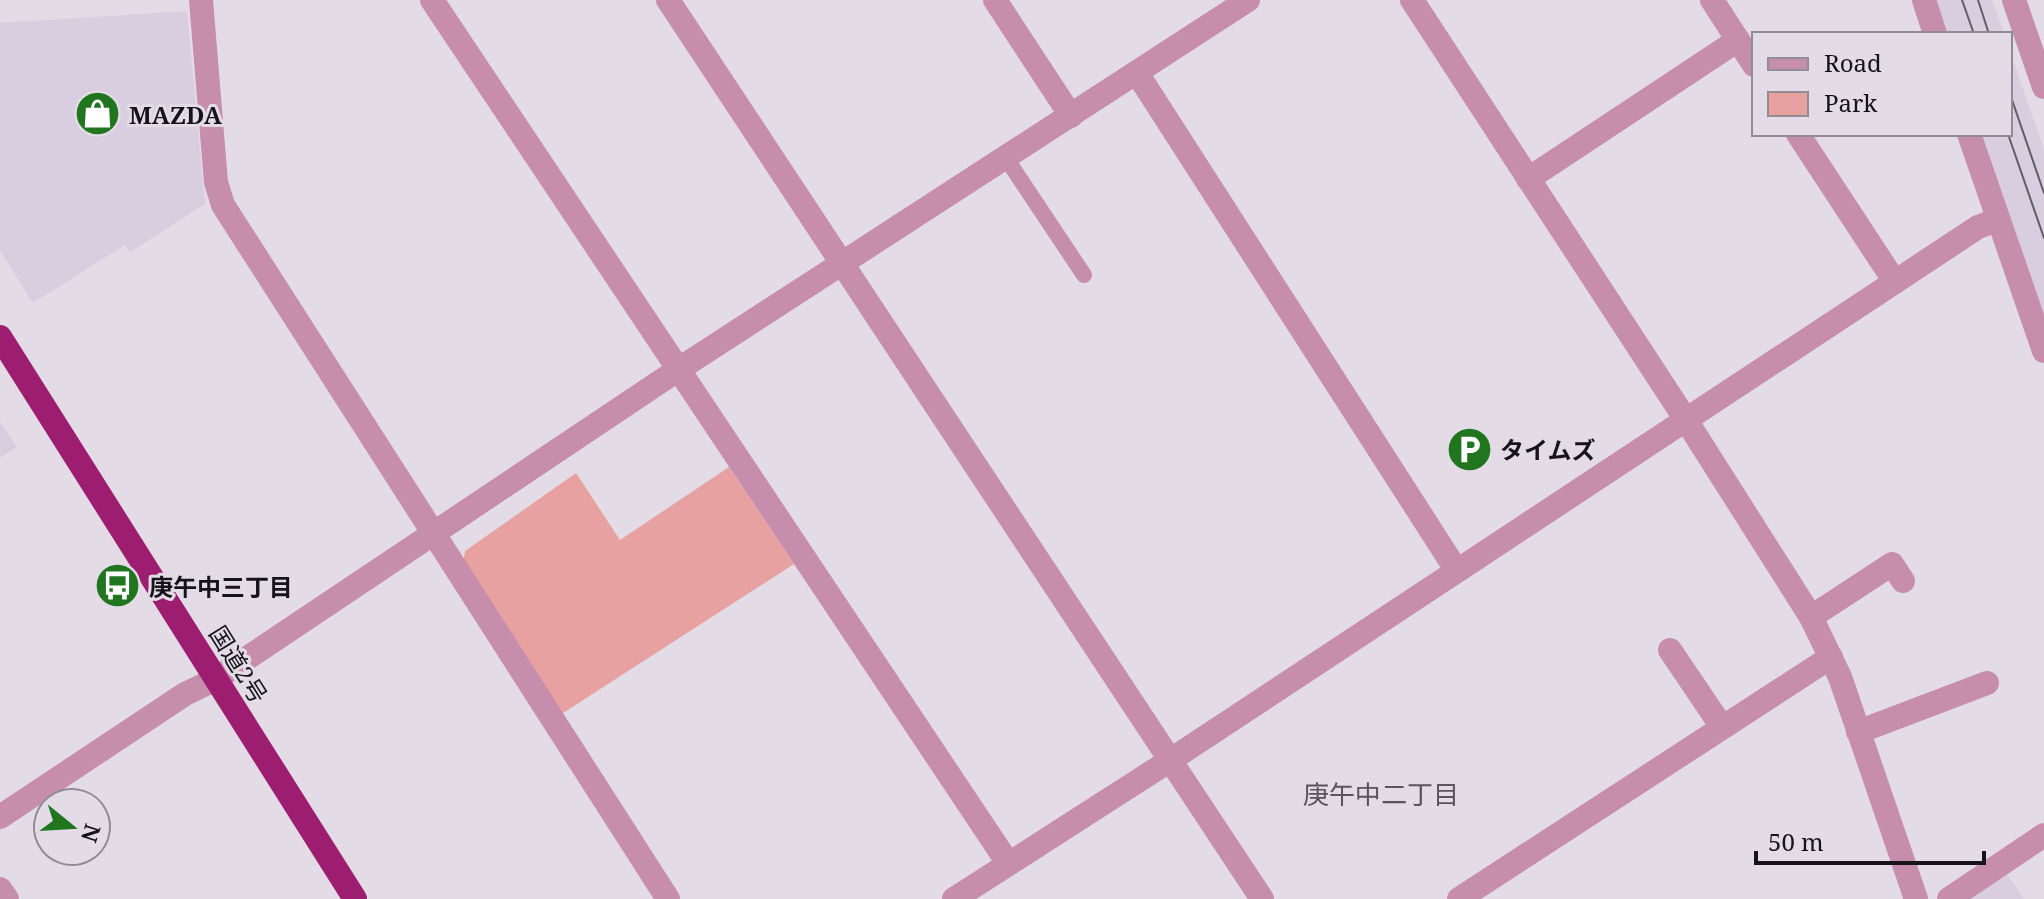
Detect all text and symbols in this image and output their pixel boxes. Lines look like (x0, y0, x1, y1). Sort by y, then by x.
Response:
legend (1752, 32, 2012, 136)
text: Road (1824, 46, 1882, 79)
text: Park (1824, 86, 1878, 119)
shop icon: MAZDA (74, 90, 122, 138)
place label: MAZDA (129, 98, 223, 131)
parking icon: タイムズ (1445, 425, 1493, 473)
place label: タイムズ (1500, 433, 1596, 466)
bus stop icon: 庚午中三丁目 (94, 562, 142, 610)
place label: 庚午中三丁目 (149, 570, 293, 603)
street label: 国道2号 (202, 619, 276, 709)
district label: 庚午中二丁目 (1303, 776, 1459, 812)
north arrow (32, 787, 112, 867)
scale bar (1756, 815, 1984, 865)
text: N (75, 821, 109, 846)
text: 50 m (1768, 825, 1824, 858)

